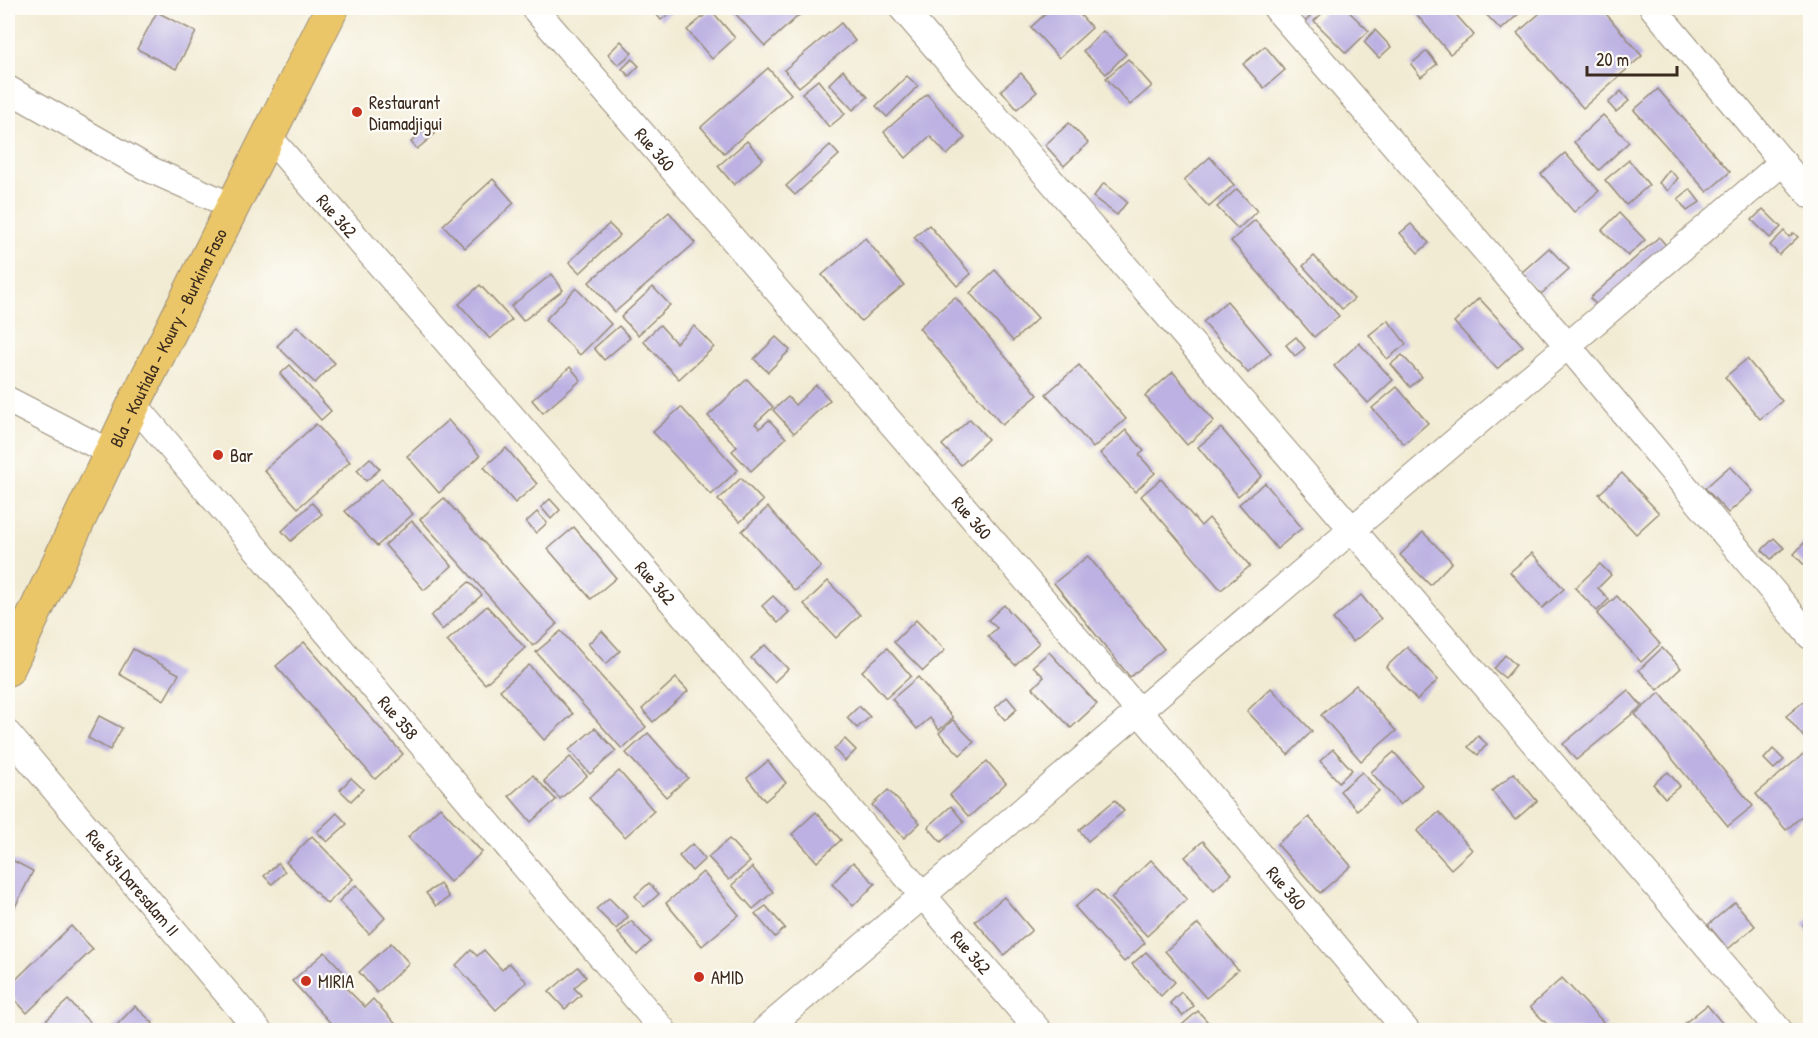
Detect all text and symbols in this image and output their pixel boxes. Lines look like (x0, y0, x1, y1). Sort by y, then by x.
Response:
scale bar (1587, 39, 1677, 77)
text: 20 m (1596, 47, 1629, 72)
place label: Restaurant Diamadjigui (369, 90, 442, 136)
marker: Restaurant Diamadjigui (350, 105, 364, 119)
street label: Rue 360 (630, 122, 681, 176)
street label: Rue 362 (311, 188, 364, 243)
street label: Bla - Koutiala - Koury - Burkina Faso (103, 224, 233, 451)
place label: Bar (230, 443, 253, 468)
marker: Bar (211, 448, 225, 462)
street label: Rue 360 (947, 490, 998, 544)
street label: Rue 362 (630, 555, 682, 610)
street label: Rue 358 (373, 690, 425, 745)
street label: Rue 434 Daresalam II (81, 823, 186, 941)
street label: Rue 360 (1261, 861, 1313, 915)
street label: Rue 362 (946, 925, 998, 980)
place label: AMID (711, 965, 744, 990)
place label: MIRIA (318, 969, 354, 994)
marker: AMID (692, 970, 706, 984)
marker: MIRIA (299, 974, 313, 988)

